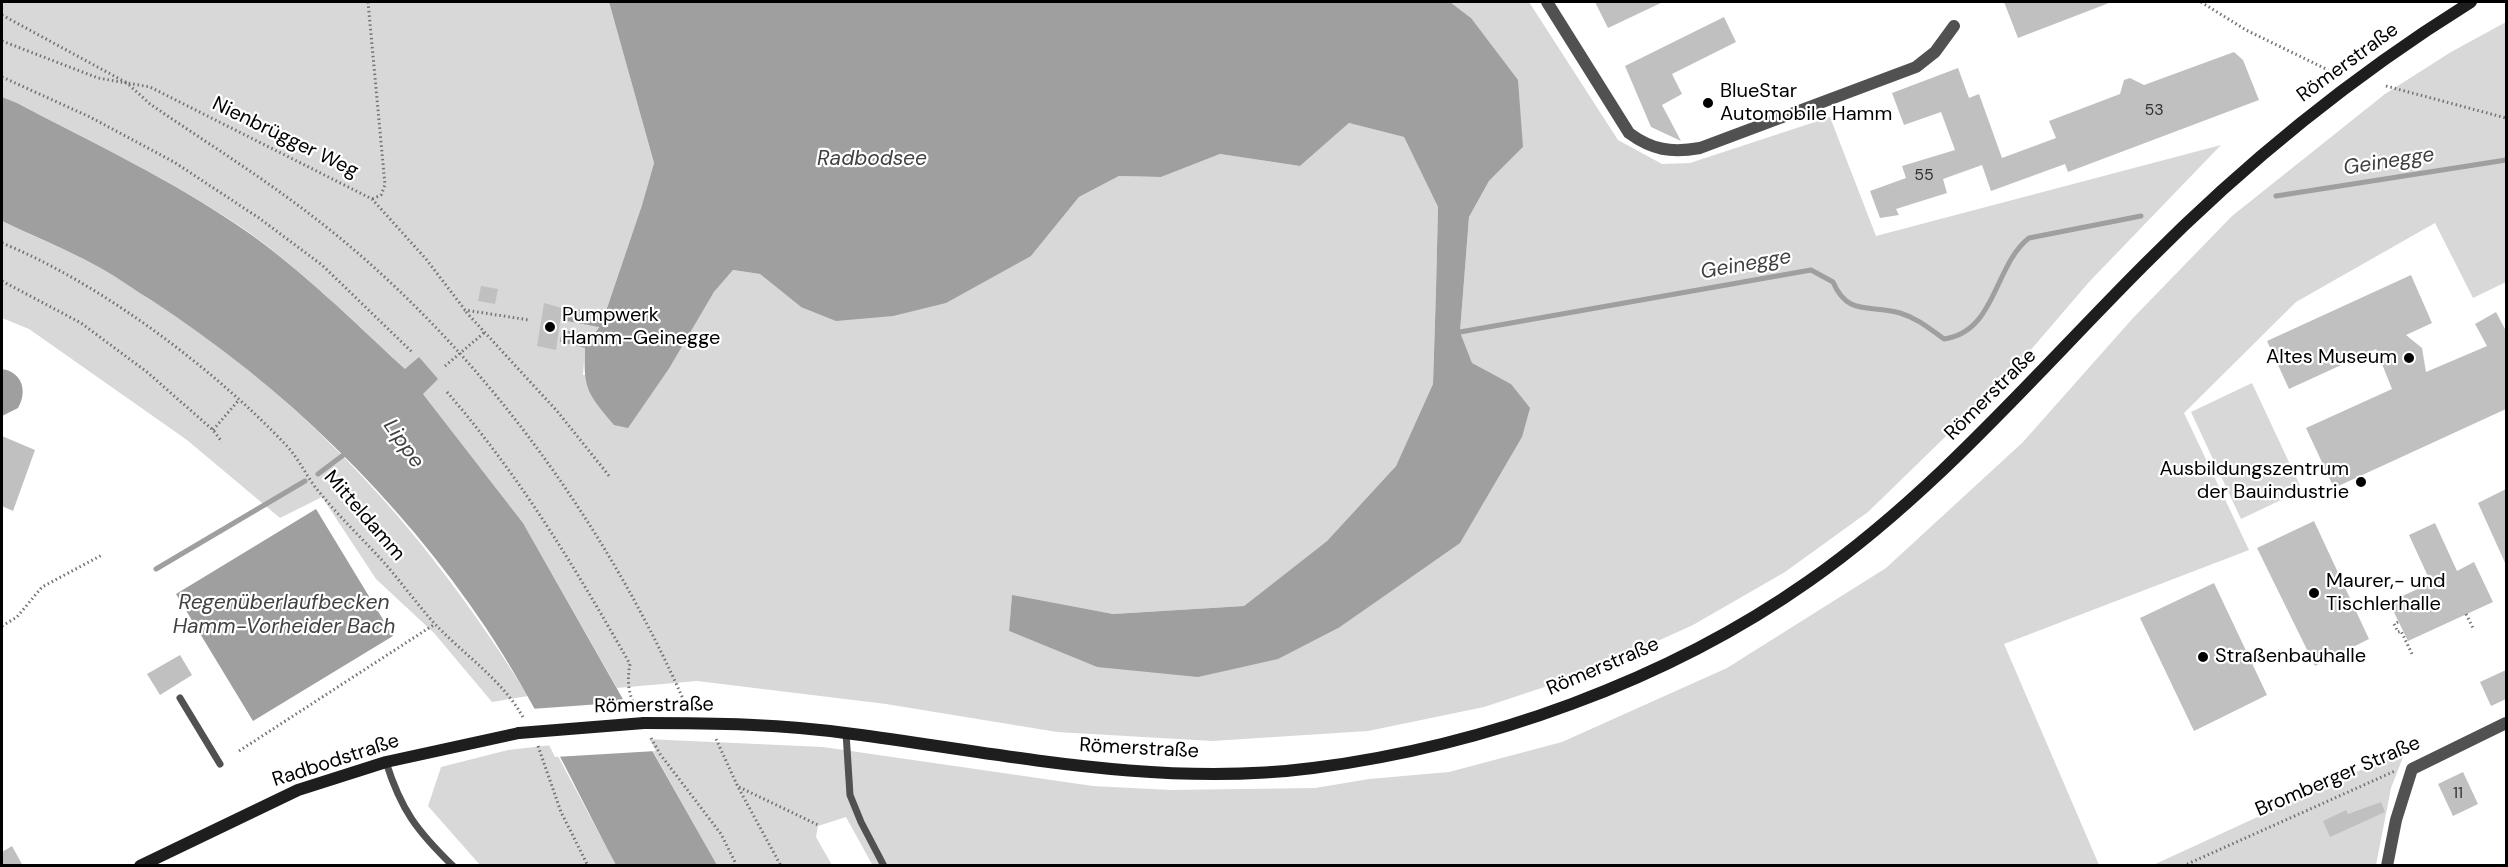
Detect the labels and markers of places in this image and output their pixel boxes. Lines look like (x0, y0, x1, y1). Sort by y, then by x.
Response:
place label: BlueStar Automobile Hamm (1720, 80, 1892, 127)
marker: BlueStar Automobile Hamm (1701, 96, 1715, 110)
place label: Pumpwerk Hamm-Geinegge (562, 304, 720, 351)
marker: Pumpwerk Hamm-Geinegge (543, 320, 557, 334)
place label: Altes Museum (2266, 346, 2397, 370)
marker: Altes Museum (2402, 351, 2416, 365)
place label: Ausbildungszentrum der Bauindustrie (2159, 458, 2349, 505)
marker: Ausbildungszentrum der Bauindustrie (2354, 475, 2368, 489)
place label: Maurer,- und Tischlerhalle (2326, 570, 2446, 617)
marker: Maurer,- und Tischlerhalle (2307, 586, 2321, 600)
place label: Straßenbauhalle (2215, 645, 2366, 669)
marker: Straßenbauhalle (2196, 650, 2210, 664)

